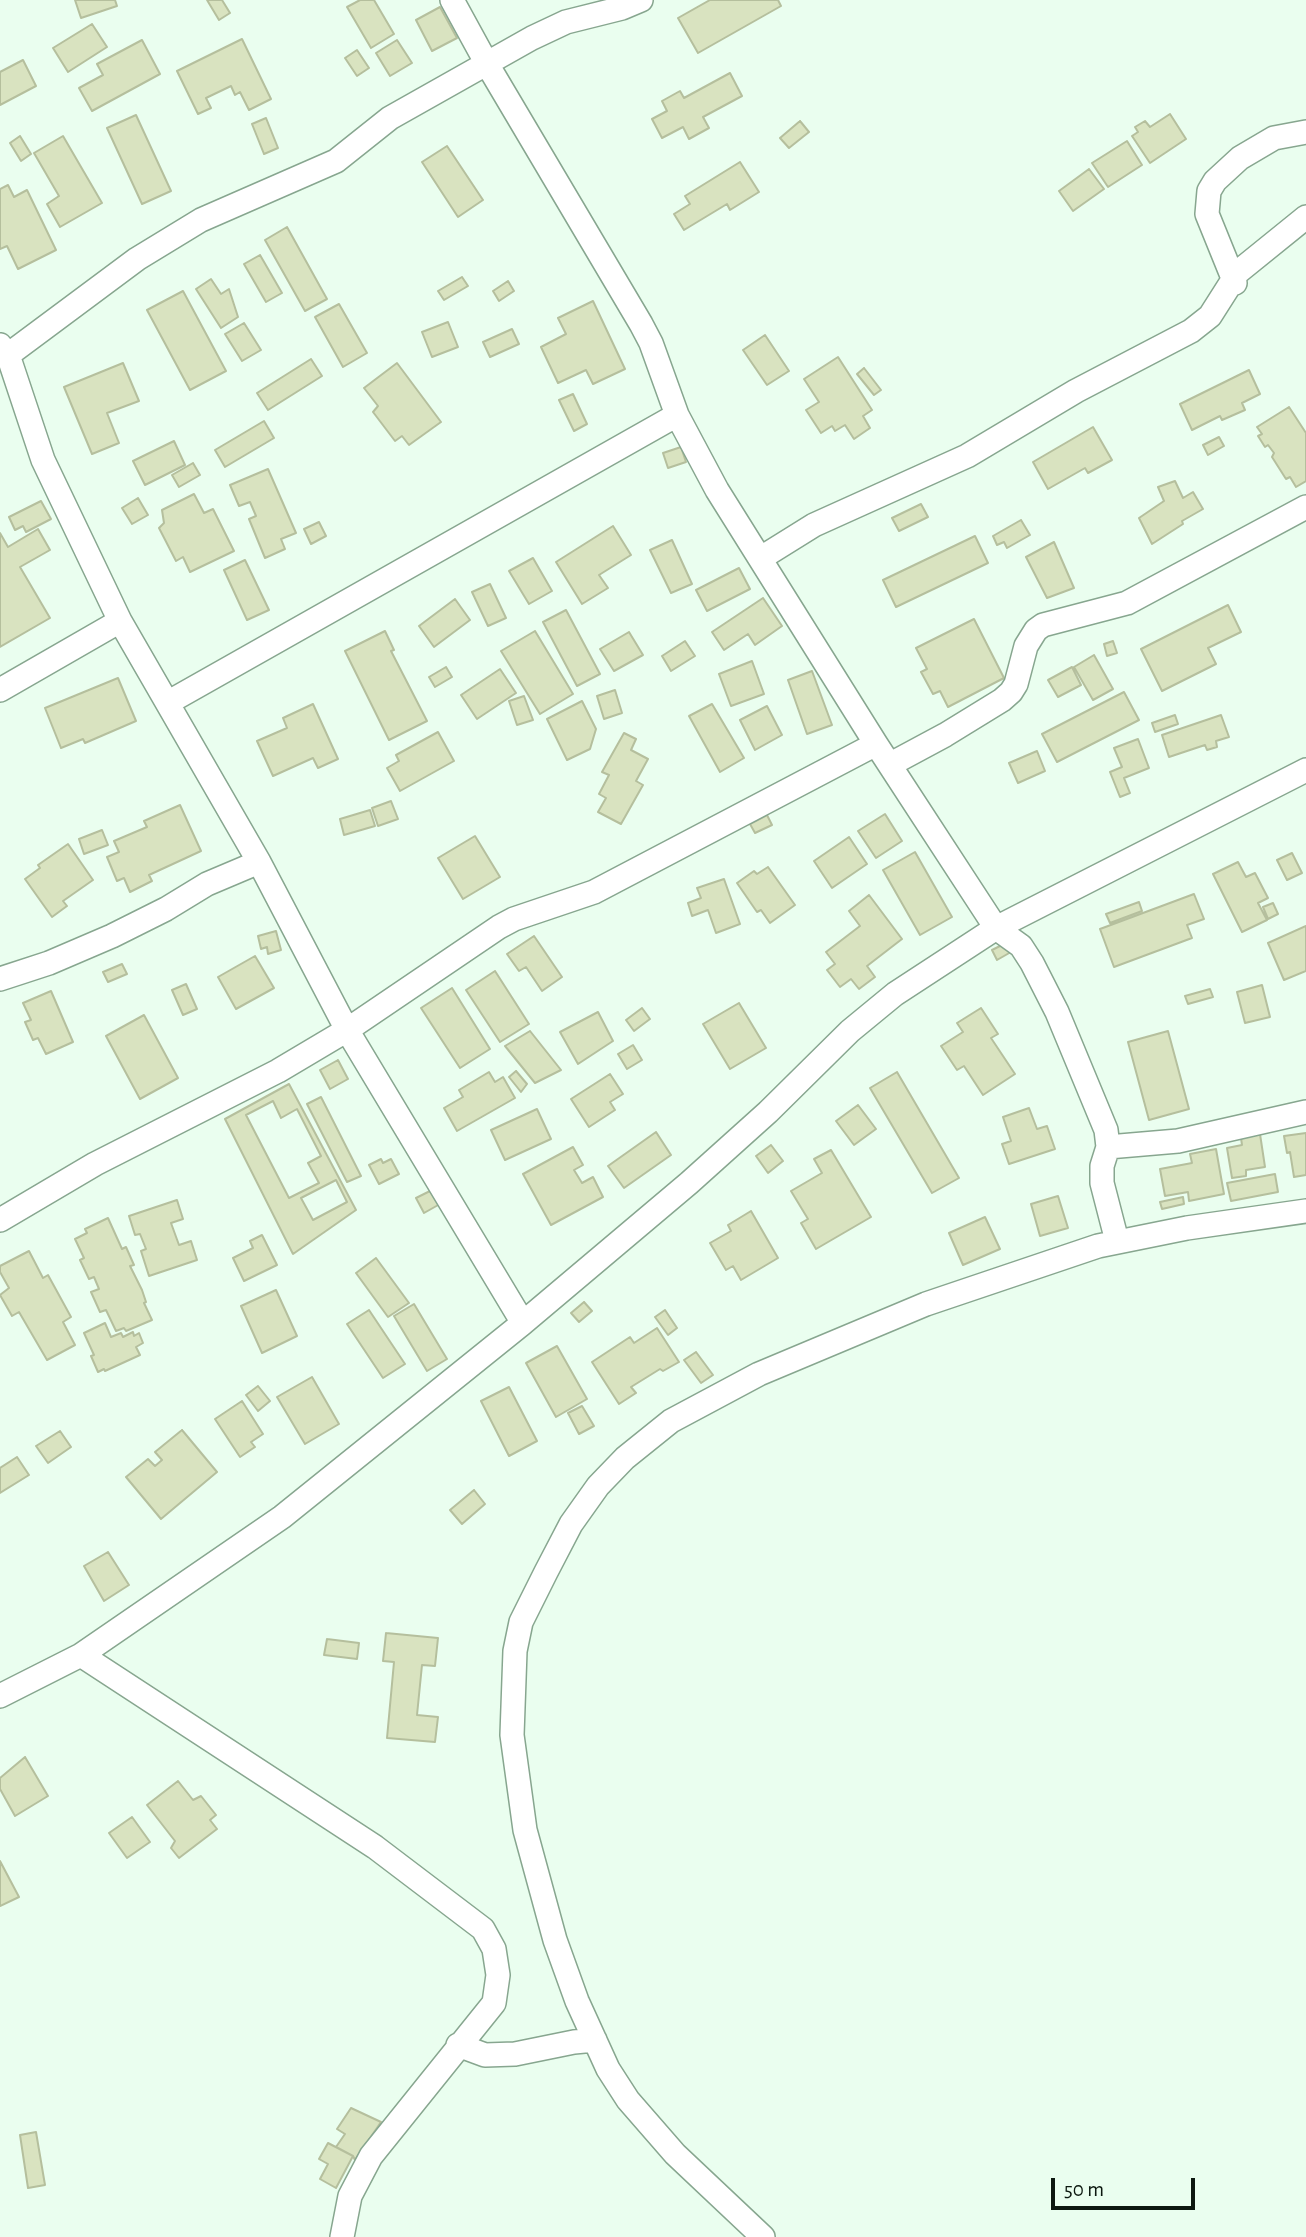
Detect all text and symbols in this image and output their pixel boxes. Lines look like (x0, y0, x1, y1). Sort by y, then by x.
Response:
scale bar (1054, 2164, 1198, 2208)
text: 50 m (1064, 2179, 1104, 2200)

